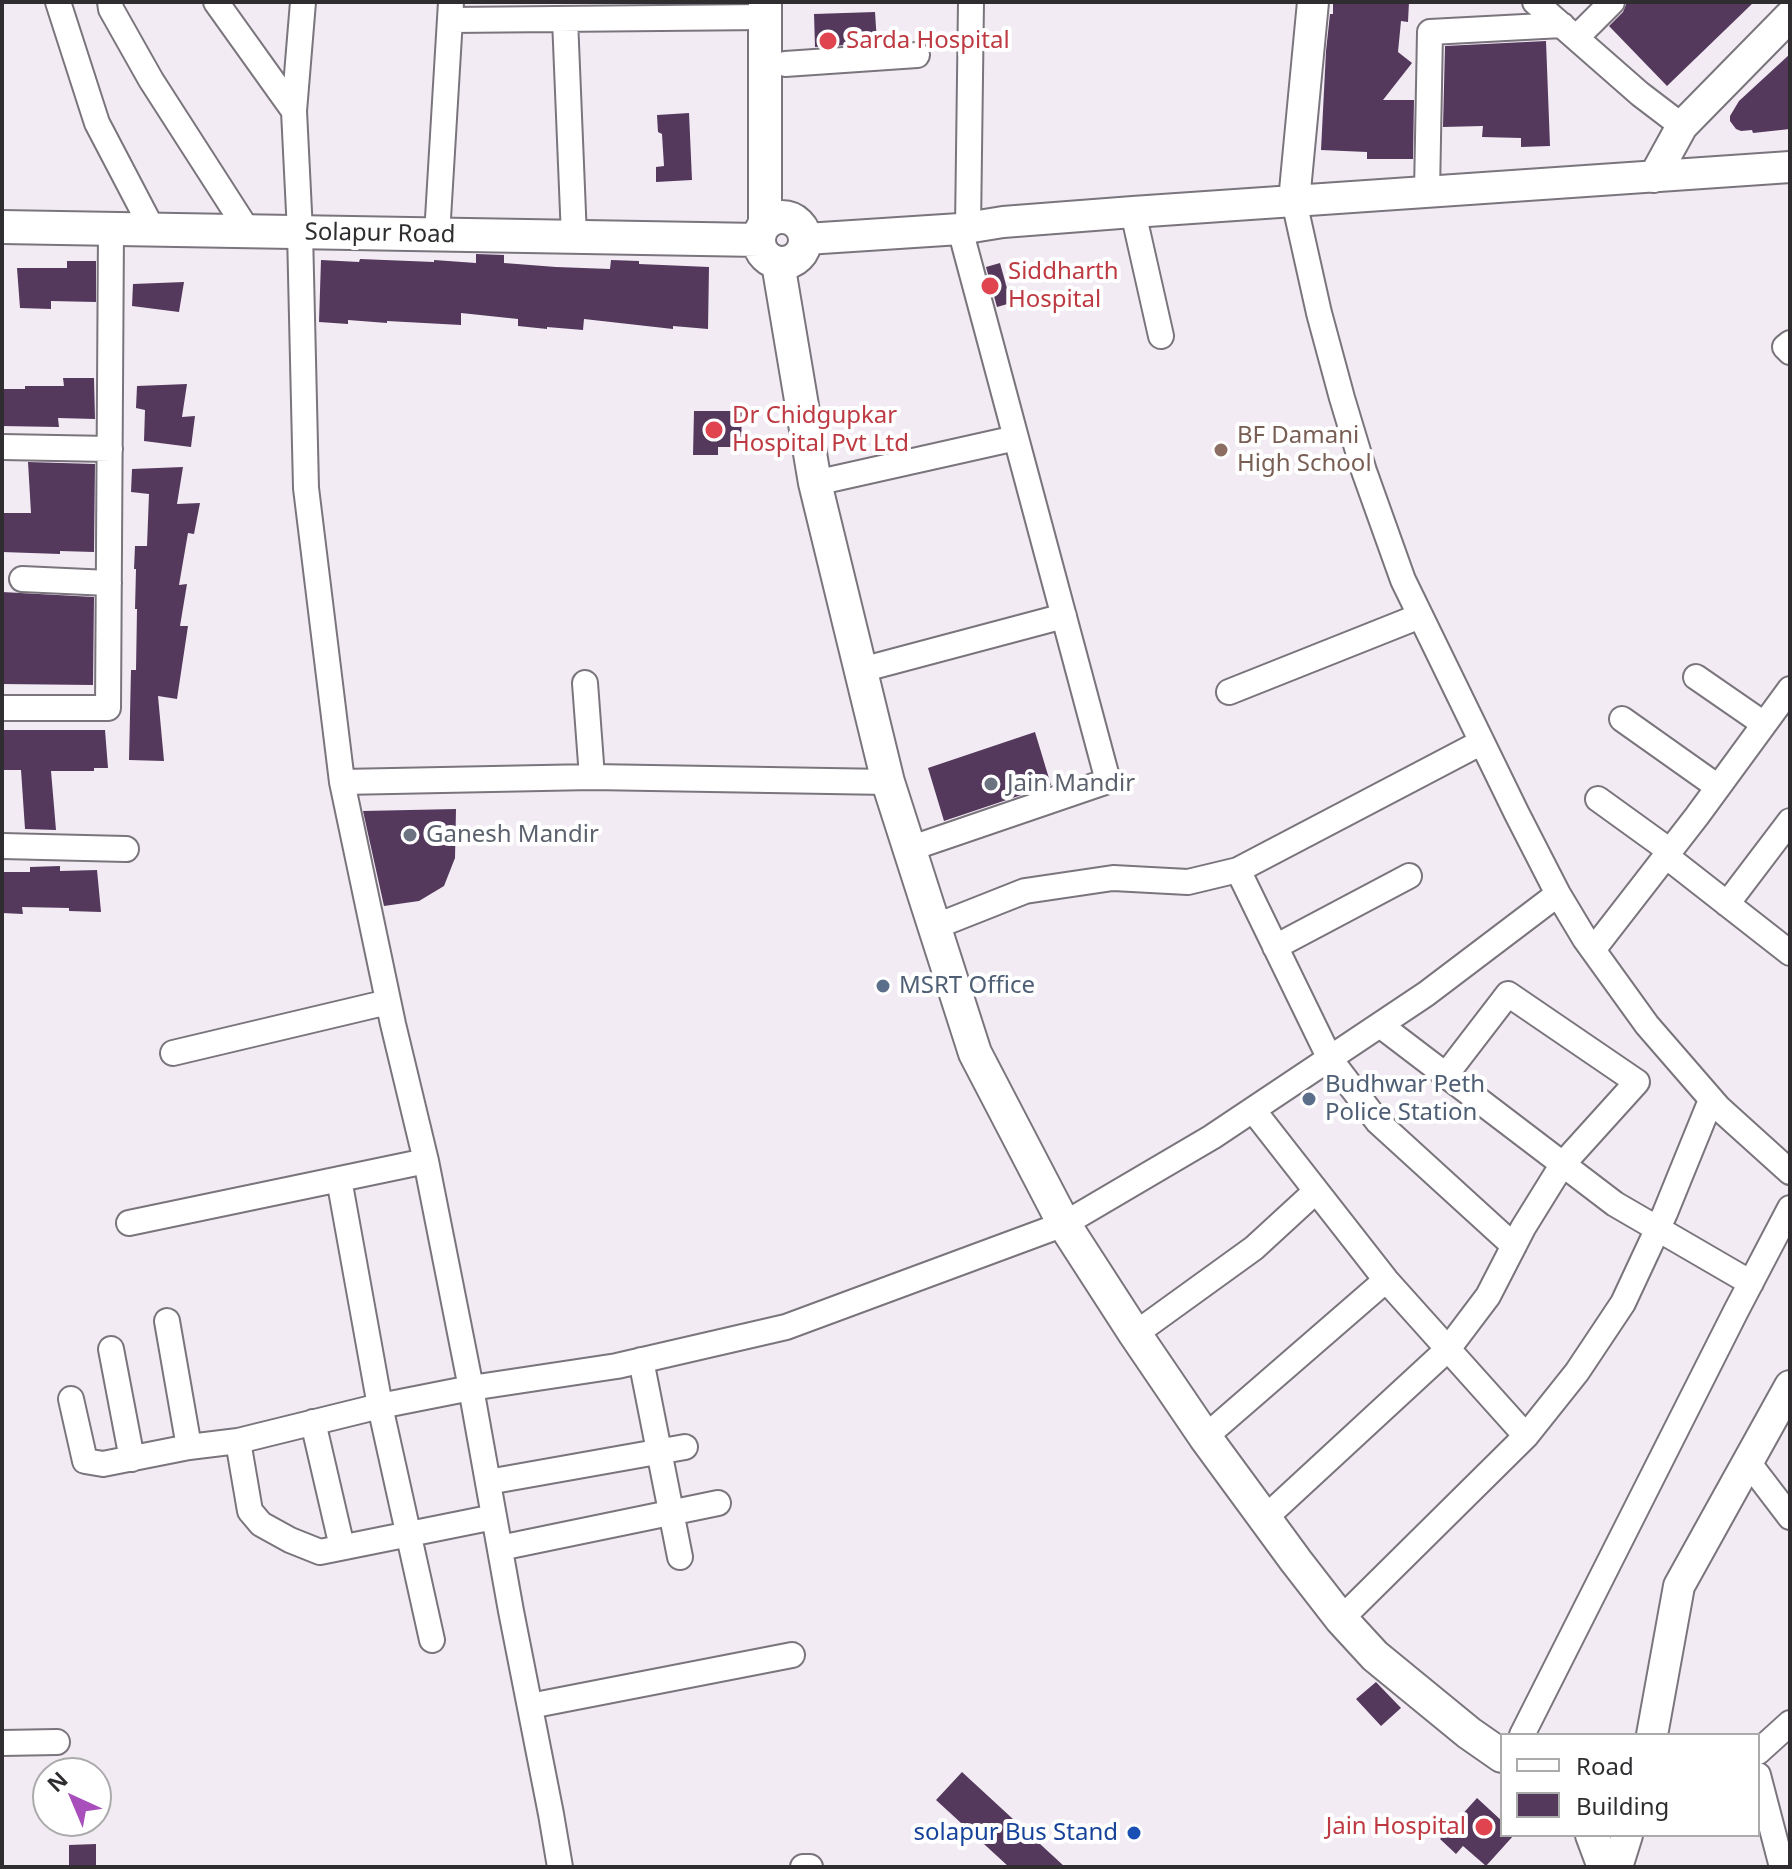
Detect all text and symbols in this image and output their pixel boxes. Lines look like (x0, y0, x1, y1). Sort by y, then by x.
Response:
place label: Sarda Hospital (846, 27, 1010, 55)
marker: Sarda Hospital (817, 30, 839, 52)
street label: Solapur Road (304, 218, 456, 250)
place label: Siddharth Hospital (1008, 258, 1119, 314)
marker: Siddharth Hospital (979, 275, 1001, 297)
place label: Dr Chidgupkar Hospital Pvt Ltd (732, 402, 909, 458)
marker: Dr Chidgupkar Hospital Pvt Ltd (703, 419, 725, 441)
place label: BF Damani High School (1237, 422, 1372, 478)
marker: BF Damani High School (1212, 441, 1230, 459)
place label: Jain Mandir (1007, 770, 1135, 798)
marker: Jain Mandir (982, 775, 1000, 793)
place label: Ganesh Mandir (426, 821, 599, 849)
marker: Ganesh Mandir (401, 826, 419, 844)
place label: MSRT Office (899, 972, 1035, 1000)
marker: MSRT Office (874, 977, 892, 995)
place label: Budhwar Peth Police Station (1325, 1071, 1485, 1127)
marker: Budhwar Peth Police Station (1300, 1090, 1318, 1108)
legend (1500, 1733, 1760, 1837)
text: Road (1576, 1749, 1634, 1782)
north arrow (32, 1757, 112, 1837)
text: N (40, 1764, 74, 1798)
text: Building (1576, 1789, 1669, 1822)
place label: Jain Hospital (1326, 1813, 1466, 1841)
marker: Jain Hospital (1473, 1816, 1495, 1838)
place label: solapur Bus Stand (914, 1819, 1118, 1847)
marker: solapur Bus Stand (1125, 1824, 1143, 1842)

